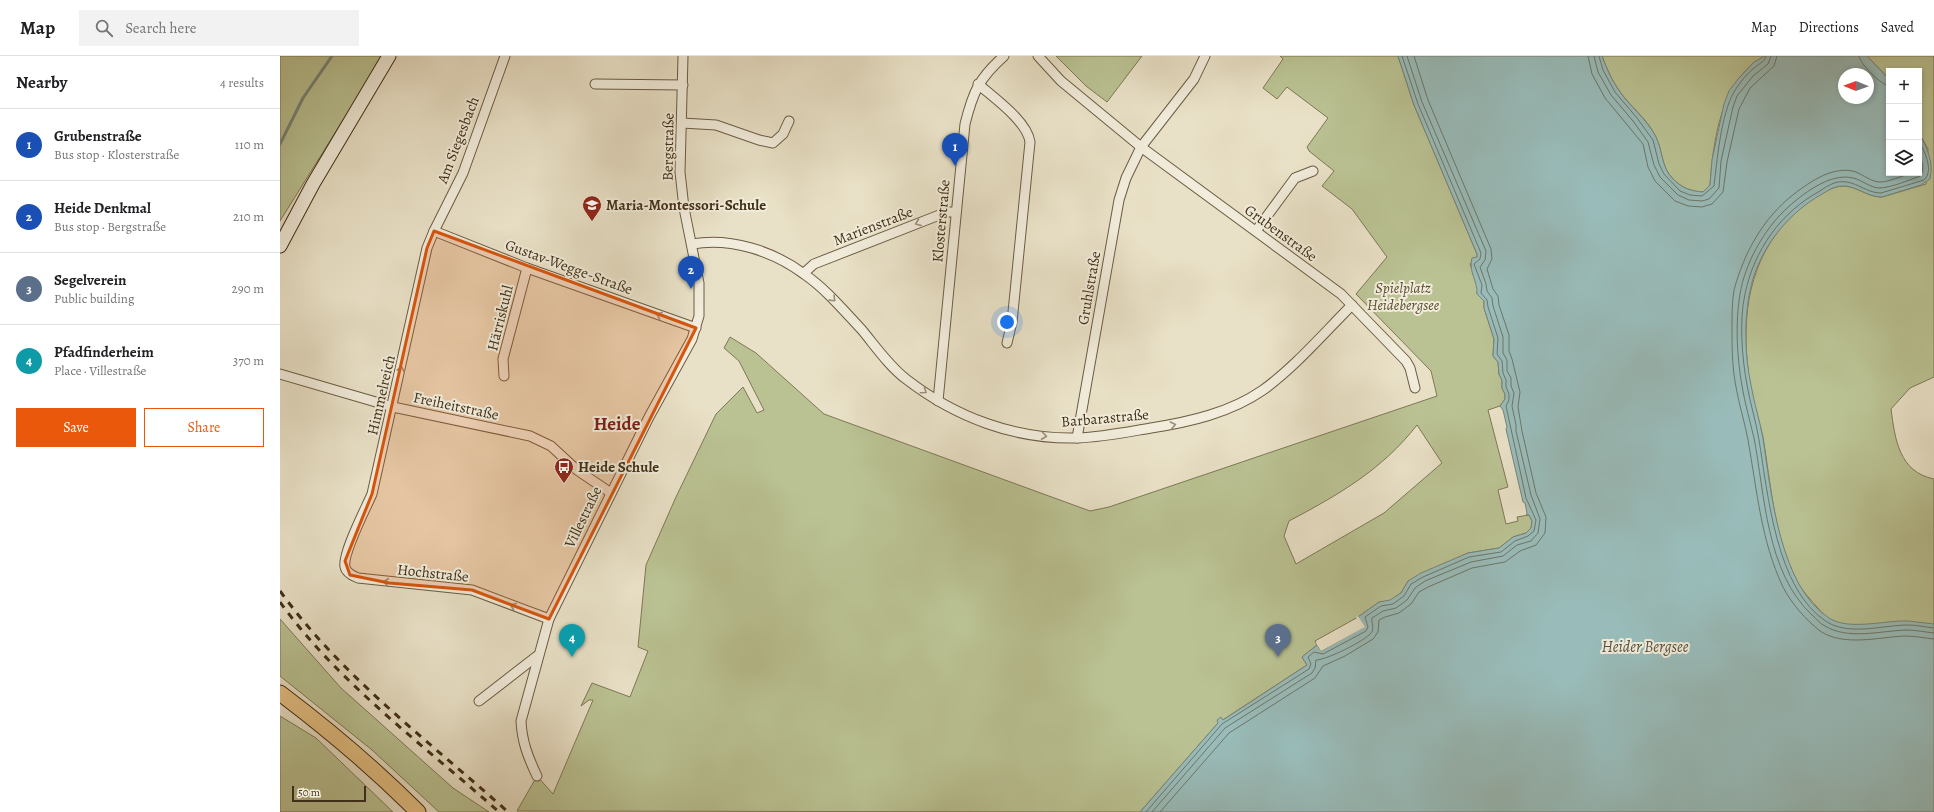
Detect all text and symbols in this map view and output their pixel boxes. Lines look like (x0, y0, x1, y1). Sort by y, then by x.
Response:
search box (79, 10, 359, 46)
text: Map (20, 15, 55, 41)
icon: search (93, 17, 115, 39)
text: Search here (125, 18, 197, 38)
text: Map (1751, 18, 1777, 37)
text: Directions (1799, 18, 1859, 37)
text: Saved (1881, 18, 1914, 37)
north arrow (1838, 68, 1874, 104)
map controls (1886, 68, 1922, 176)
button: + (1886, 68, 1922, 104)
text: Nearby (16, 71, 67, 94)
text: 4 results (220, 74, 264, 91)
street label: Am Siegesbach (432, 94, 484, 187)
button: − (1886, 104, 1922, 140)
street label: Bergstraße (657, 113, 679, 181)
text: Grubenstraße (54, 126, 142, 146)
pin: 1 (942, 133, 968, 166)
text: 1 (27, 136, 31, 153)
text: 110 m (235, 136, 264, 153)
button: layers (1886, 140, 1922, 176)
text: Bus stop · Klosterstraße (54, 146, 179, 163)
street label: Klosterstraße (927, 178, 955, 263)
school or university icon: Maria-Montessori-Schule (581, 194, 603, 222)
place label: Maria-Montessori-Schule (606, 195, 766, 215)
text: Heide Denkmal (54, 198, 151, 218)
street label: Grubenstraße (1241, 200, 1322, 266)
street label: Marienstraße (830, 202, 916, 250)
text: 2 (26, 208, 32, 225)
text: 210 m (233, 208, 264, 225)
text: Bus stop · Bergstraße (54, 218, 166, 235)
one-way arrow (915, 218, 923, 226)
street label: Gustav-Wegge-Straße (503, 235, 636, 299)
street label: Gruhlstraße (1073, 249, 1105, 326)
pin: 2 (678, 256, 704, 289)
text: Segelverein (54, 270, 127, 290)
park label: Spielplatz Heidebergsee (1367, 278, 1440, 315)
text: 3 (26, 280, 32, 297)
text: 290 m (232, 280, 264, 297)
street label: Härriskuhl (482, 283, 518, 353)
text: Public building (54, 290, 134, 307)
one-way arrow (828, 294, 836, 302)
one-way arrow (656, 311, 663, 319)
your location (997, 312, 1017, 332)
text: Pfadfinderheim (54, 342, 154, 362)
text: 4 (26, 352, 32, 369)
text: 370 m (233, 352, 264, 369)
street label: Himmelreich (362, 353, 400, 437)
text: Place · Villestraße (54, 362, 146, 379)
one-way arrow (397, 366, 405, 372)
one-way arrow (919, 386, 926, 393)
street label: Freiheitstraße (411, 387, 501, 425)
street label: Barbarastraße (1060, 404, 1150, 432)
button: Save (16, 408, 136, 447)
button: Share (144, 408, 264, 447)
district label: Heide (593, 411, 641, 437)
one-way arrow (1170, 421, 1176, 429)
one-way arrow (1041, 431, 1047, 440)
bus stop icon: Heide Schule (553, 456, 575, 484)
place label: Heide Schule (578, 457, 659, 477)
street label: Villestraße (559, 483, 607, 552)
street label: Hochstraße (396, 559, 470, 587)
one-way arrow (383, 578, 389, 587)
one-way arrow (509, 602, 516, 610)
pin: 4 (559, 624, 585, 657)
pin: 3 (1265, 624, 1291, 657)
water label: Heider Bergsee (1602, 636, 1689, 658)
scale bar (292, 784, 366, 803)
text: 50 m (298, 785, 320, 800)

